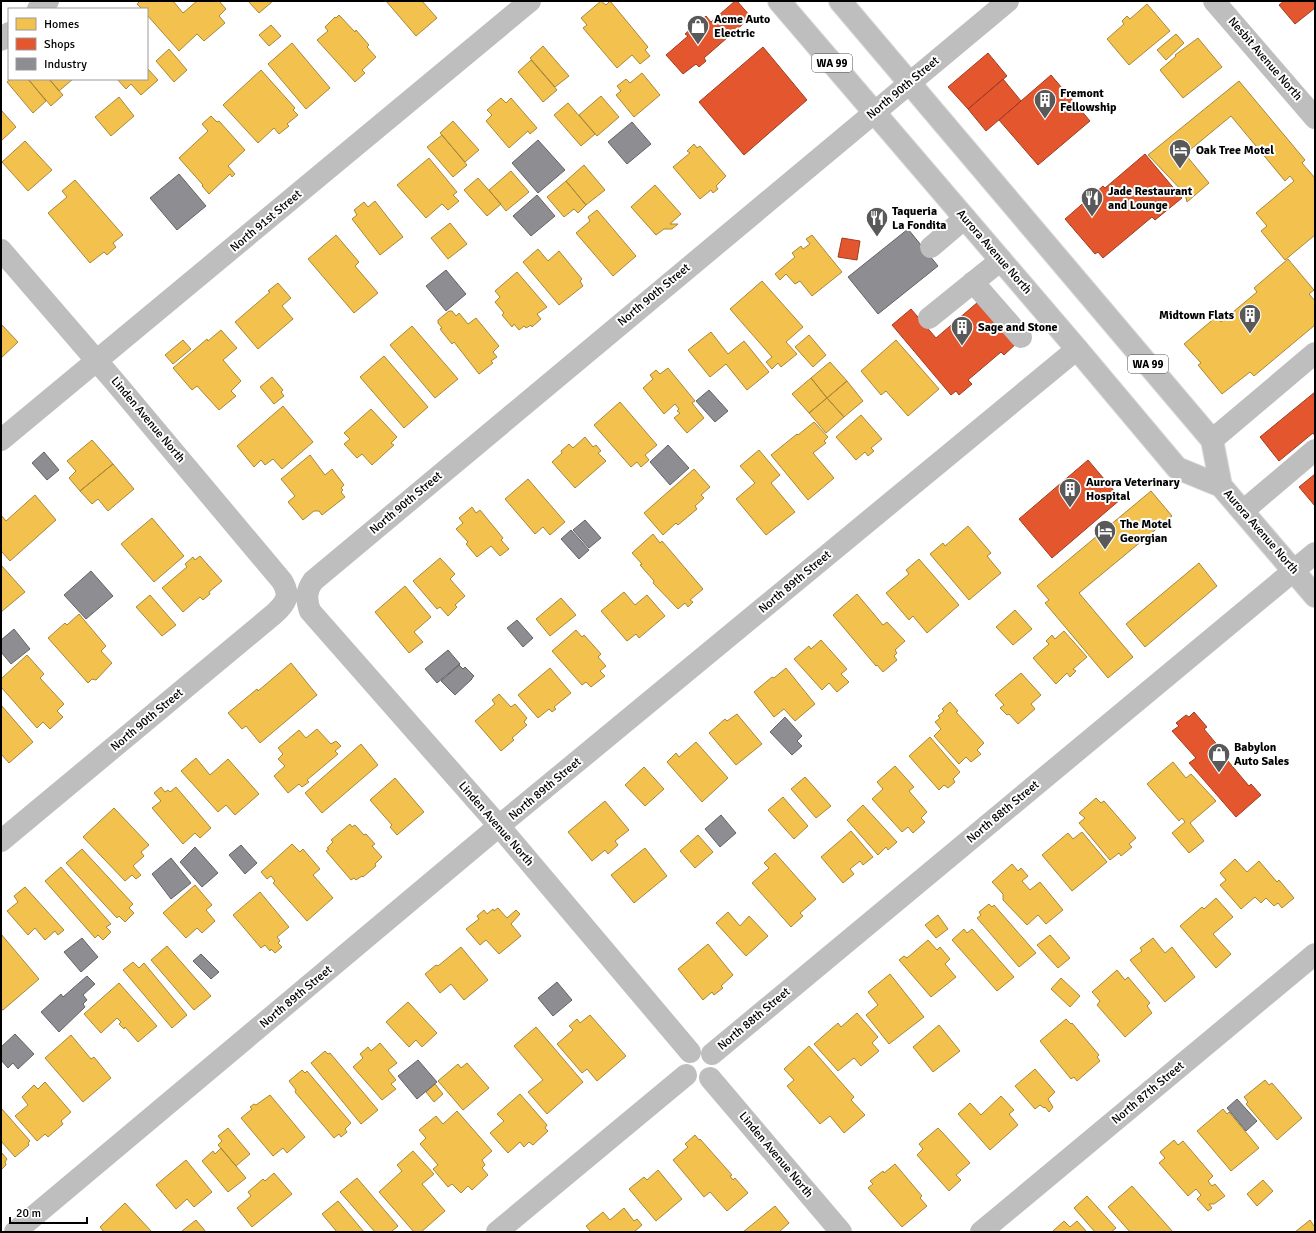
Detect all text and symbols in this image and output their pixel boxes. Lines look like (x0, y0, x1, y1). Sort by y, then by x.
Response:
legend (8, 8, 148, 80)
place label: Acme Auto Electric (714, 12, 770, 41)
shop icon: Acme Auto Electric (685, 13, 711, 46)
street label: Nesbit Avenue North (1225, 14, 1305, 104)
text: Homes (44, 17, 79, 32)
text: Shops (44, 37, 75, 52)
street label: North 90th Street (864, 53, 942, 123)
road number: WA 99 (812, 54, 852, 72)
text: Industry (44, 57, 87, 72)
place label: Fremont Fellowship (1060, 86, 1117, 115)
building icon: Fremont Fellowship (1032, 87, 1058, 120)
hotel icon: Oak Tree Motel (1167, 137, 1193, 170)
place label: Oak Tree Motel (1196, 143, 1274, 158)
place label: Jade Restaurant and Lounge (1108, 184, 1193, 213)
restaurant icon: Jade Restaurant and Lounge (1079, 185, 1105, 218)
street label: North 91st Street (227, 187, 305, 255)
place label: Taqueria La Fondita (892, 204, 947, 233)
restaurant icon: Taqueria La Fondita (864, 205, 890, 238)
street label: Aurora Avenue North (953, 207, 1035, 297)
street label: North 90th Street (615, 260, 693, 330)
building icon: Midtown Flats (1237, 302, 1263, 335)
place label: Midtown Flats (1159, 308, 1235, 323)
building icon: Sage and Stone (949, 314, 975, 347)
place label: Sage and Stone (978, 320, 1058, 335)
road number: WA 99 (1128, 355, 1168, 373)
street label: Linden Avenue North (108, 374, 188, 466)
street label: North 90th Street (367, 468, 445, 538)
place label: Aurora Veterinary Hospital (1086, 475, 1180, 504)
building icon: Aurora Veterinary Hospital (1057, 476, 1083, 509)
street label: Aurora Avenue North (1220, 487, 1302, 577)
place label: The Motel Georgian (1120, 517, 1172, 546)
hotel icon: The Motel Georgian (1092, 518, 1118, 551)
street label: North 89th Street (756, 547, 834, 617)
street label: North 90th Street (108, 685, 186, 755)
place label: Babylon Auto Sales (1234, 740, 1290, 769)
shop icon: Babylon Auto Sales (1206, 741, 1232, 774)
street label: North 89th Street (506, 754, 584, 824)
street label: North 88th Street (964, 777, 1042, 847)
street label: Linden Avenue North (455, 779, 537, 869)
street label: North 89th Street (257, 962, 335, 1032)
street label: North 88th Street (715, 984, 793, 1054)
street label: North 87th Street (1109, 1058, 1187, 1128)
street label: Linden Avenue North (736, 1109, 816, 1201)
scale bar (10, 1199, 87, 1225)
text: 20 m (16, 1206, 41, 1221)

